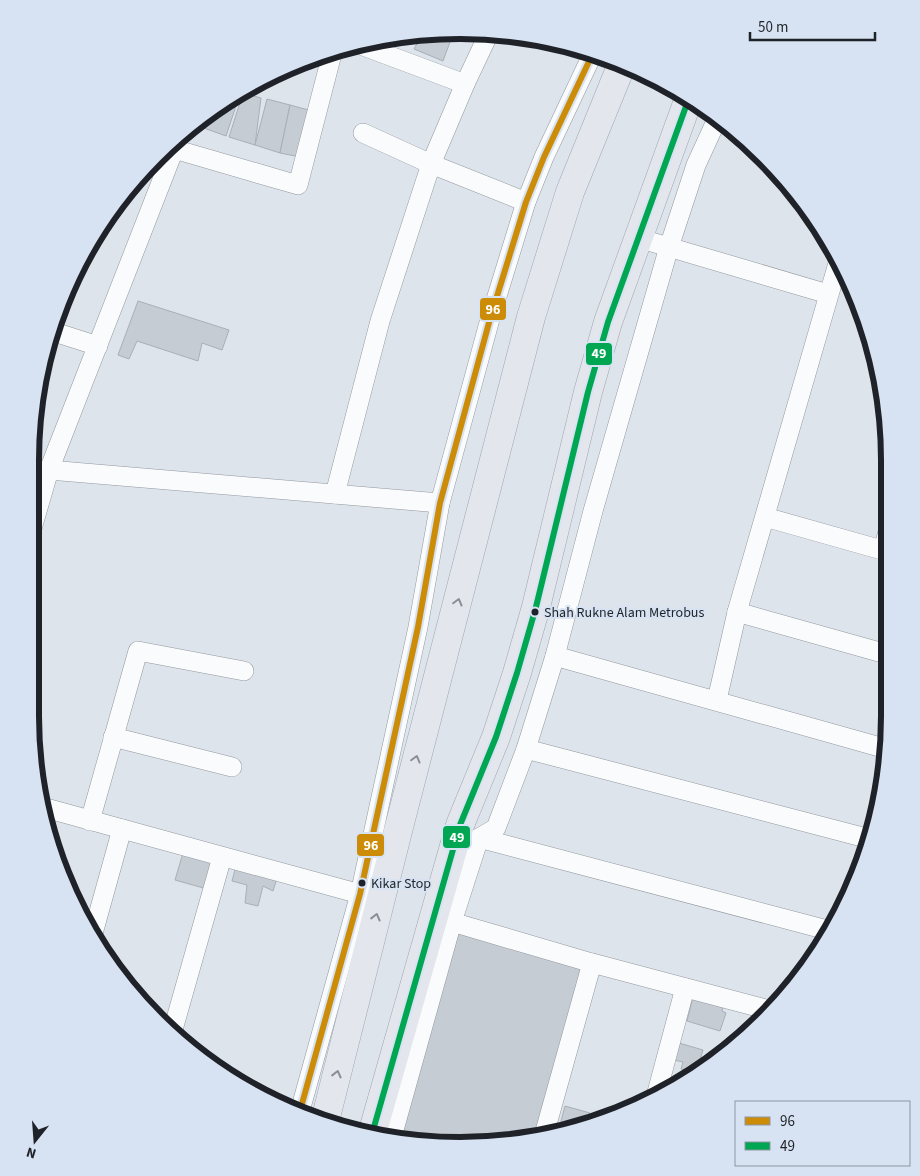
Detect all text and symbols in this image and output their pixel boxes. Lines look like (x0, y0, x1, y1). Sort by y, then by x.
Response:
scale bar (750, 10, 875, 42)
text: 50 m (758, 17, 788, 38)
line badge: 96 (479, 297, 507, 321)
text: 96 (486, 300, 500, 320)
line badge: 49 (585, 342, 613, 366)
text: 49 (592, 344, 606, 364)
one-way arrow (452, 598, 462, 606)
place label: Shah Rukne Alam Metrobus (544, 603, 704, 623)
marker: Shah Rukne Alam Metrobus (530, 607, 540, 617)
one-way arrow (411, 756, 421, 764)
line badge: 49 (442, 825, 471, 849)
text: 49 (450, 828, 464, 848)
line badge: 96 (356, 833, 385, 857)
text: 96 (364, 836, 378, 856)
place label: Kikar Stop (371, 874, 431, 894)
marker: Kikar Stop (357, 878, 367, 888)
one-way arrow (371, 913, 381, 921)
one-way arrow (332, 1071, 342, 1079)
legend (735, 1101, 910, 1166)
text: 96 (780, 1111, 795, 1132)
north arrow (10, 1116, 60, 1166)
text: 49 (780, 1136, 795, 1157)
text: N (24, 1142, 39, 1163)

